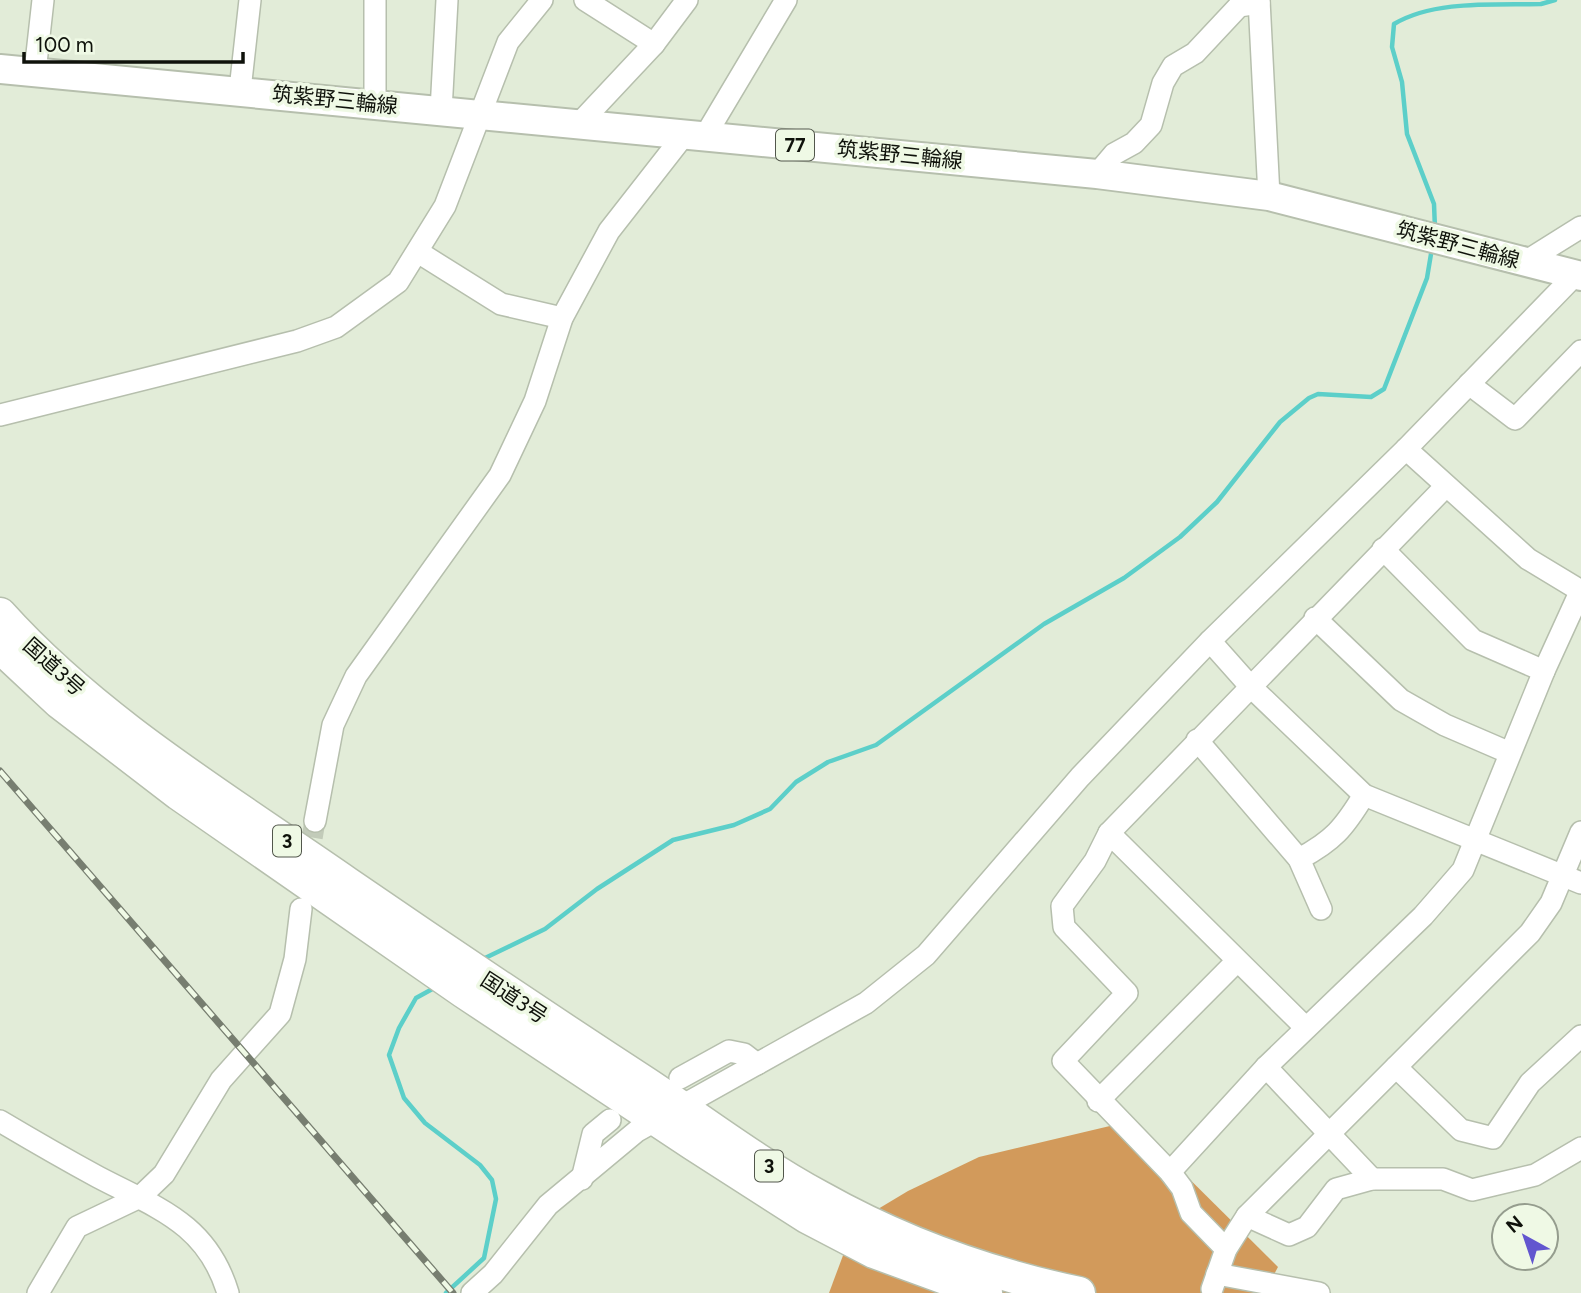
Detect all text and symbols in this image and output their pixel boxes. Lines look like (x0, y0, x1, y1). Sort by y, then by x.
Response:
scale bar (24, 21, 243, 65)
text: 100 m (35, 32, 94, 57)
street label: 筑紫野三輪線 (271, 80, 399, 119)
road number: 77 (776, 130, 814, 160)
street label: 筑紫野三輪線 (836, 135, 964, 174)
street label: 筑紫野三輪線 (1394, 216, 1522, 273)
street label: 国道3号 (18, 632, 90, 701)
road number: 3 (273, 826, 301, 856)
street label: 国道3号 (476, 967, 552, 1028)
road number: 3 (755, 1150, 783, 1182)
north arrow (1490, 1202, 1560, 1272)
text: N (1501, 1211, 1527, 1238)

